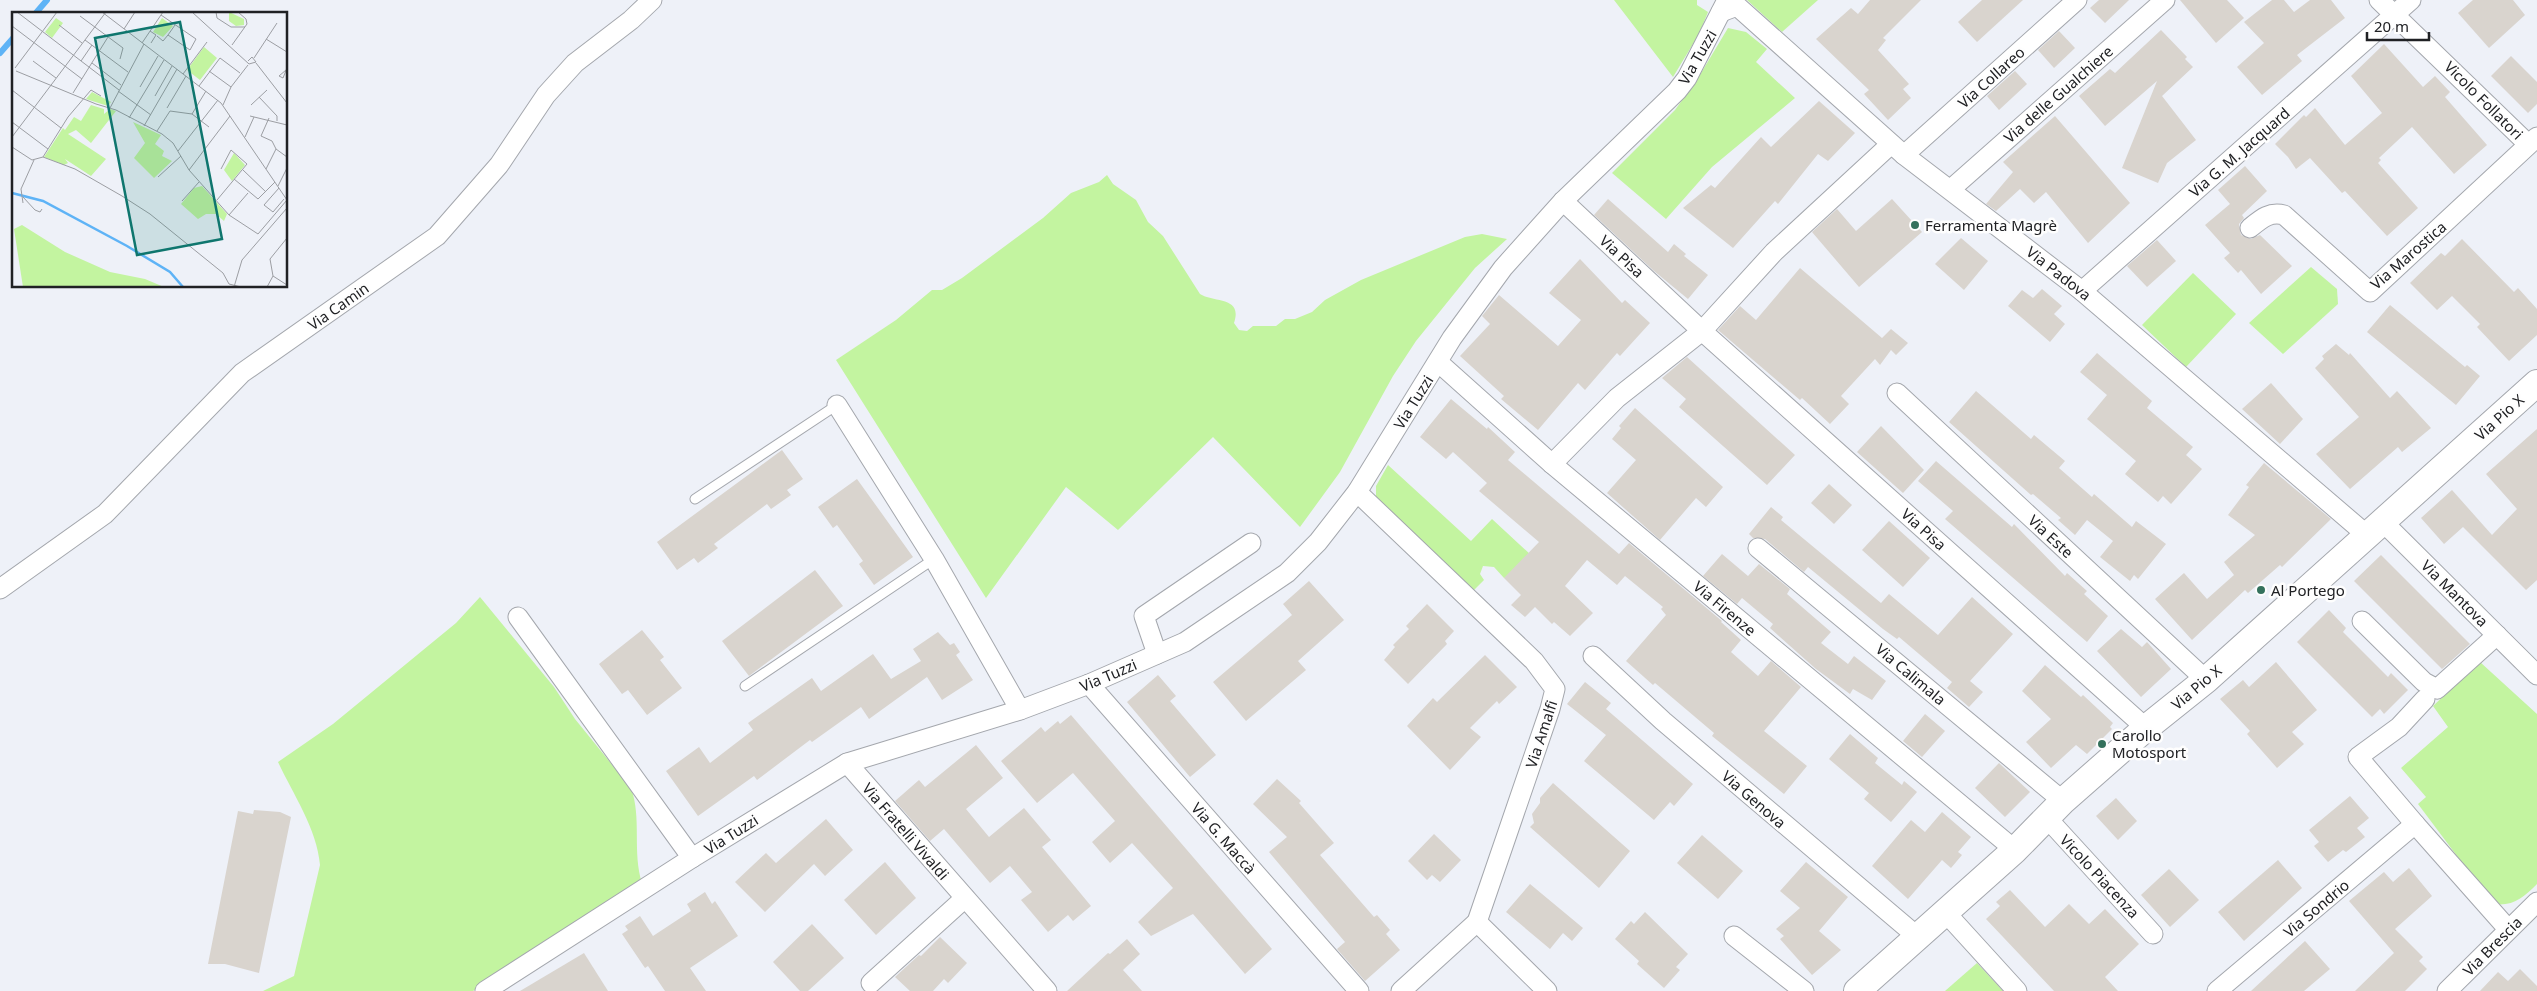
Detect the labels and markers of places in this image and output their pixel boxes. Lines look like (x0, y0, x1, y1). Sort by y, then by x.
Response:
place label: Ferramenta Magrè (1925, 215, 2057, 235)
marker: Ferramenta Magrè (1909, 219, 1921, 231)
place label: Al Portego (2271, 580, 2345, 600)
marker: Al Portego (2255, 584, 2267, 596)
place label: Carollo Motosport (2112, 725, 2187, 762)
marker: Carollo Motosport (2096, 738, 2108, 750)

